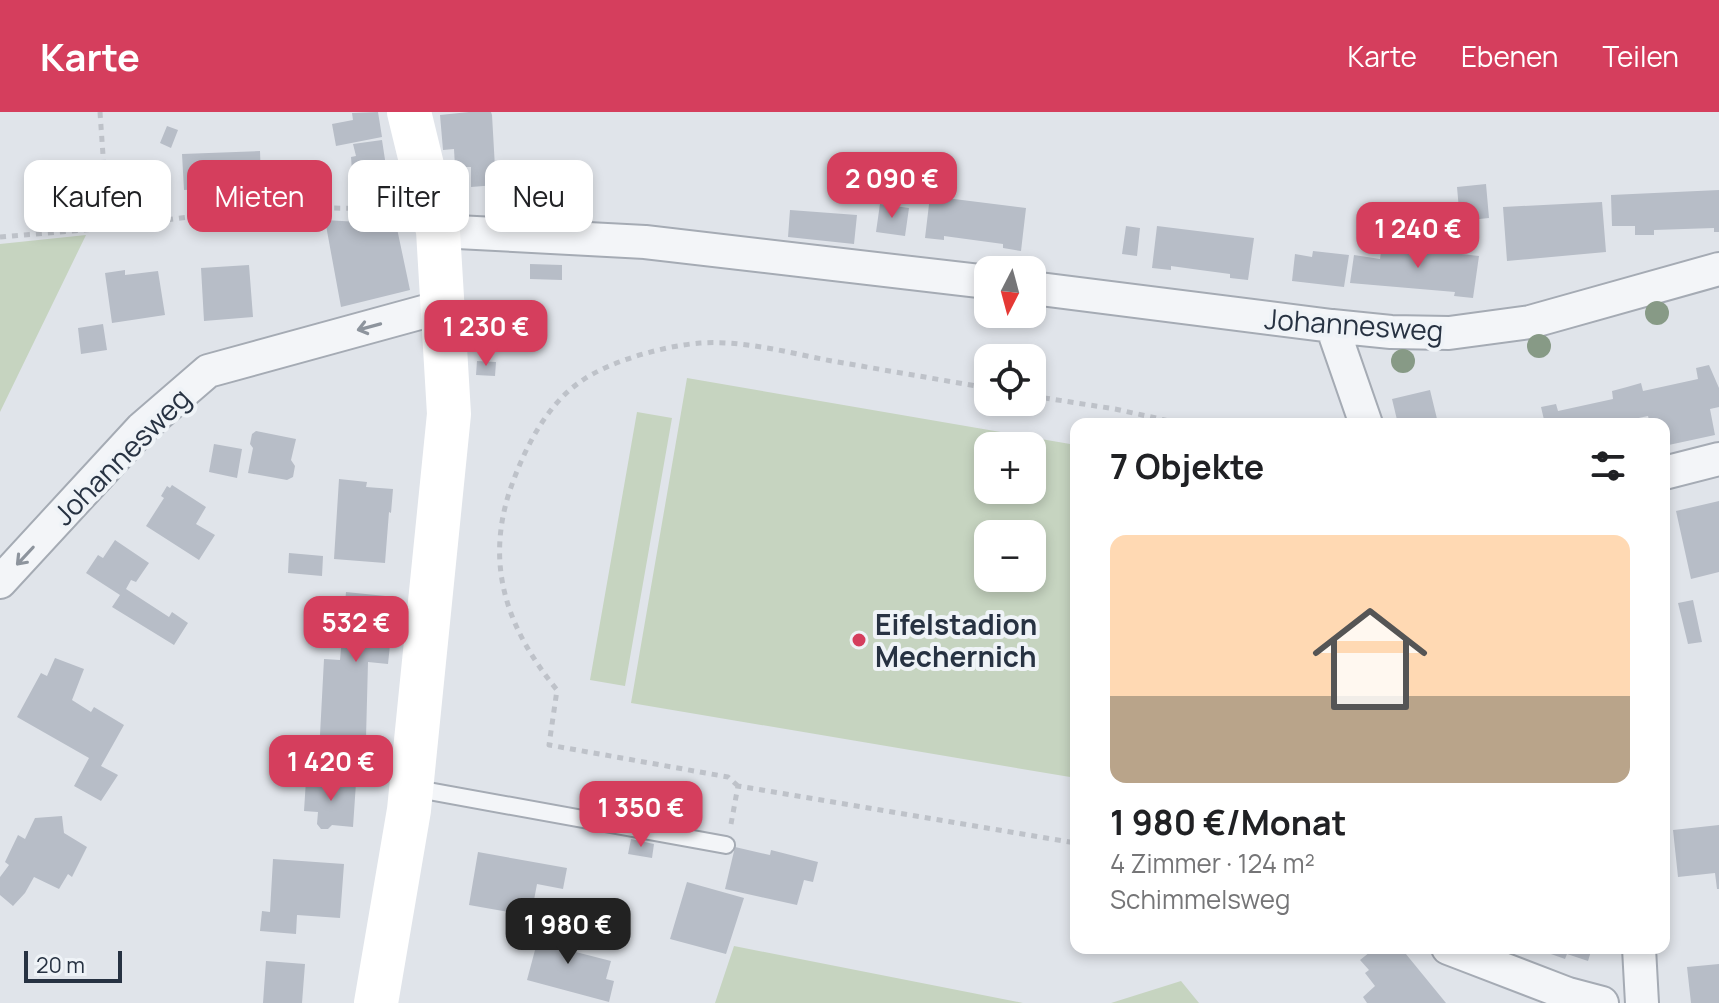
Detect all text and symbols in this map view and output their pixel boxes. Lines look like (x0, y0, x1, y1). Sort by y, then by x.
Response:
text: Karte (40, 30, 140, 82)
text: Karte (1348, 37, 1417, 75)
text: Ebenen (1461, 37, 1559, 75)
text: Teilen (1603, 37, 1679, 75)
pin: 2 090 € (818, 152, 966, 220)
chip: Kaufen (24, 160, 171, 232)
chip: Mieten (187, 160, 332, 232)
chip: Filter (348, 160, 469, 232)
chip: Neu (485, 160, 593, 232)
text: 2 090 € (845, 160, 939, 196)
pin: 1 240 € (1344, 202, 1492, 270)
text: 1 240 € (1374, 210, 1462, 246)
north arrow (974, 256, 1046, 328)
map controls (974, 256, 1046, 592)
street label: Johannesweg (1263, 299, 1445, 349)
pin: 1 230 € (412, 300, 560, 368)
text: 1 230 € (442, 308, 530, 344)
one-way arrow (357, 320, 383, 335)
button: locate (974, 344, 1046, 416)
street label: Johannesweg (44, 379, 198, 533)
button: + (974, 432, 1046, 504)
text: 7 Objekte (1110, 443, 1264, 489)
icon: filters (1586, 444, 1630, 488)
button: − (974, 520, 1046, 592)
one-way arrow (16, 545, 35, 565)
icon: home (1298, 587, 1442, 731)
pin: 532 € (300, 596, 412, 664)
text: 532 € (322, 604, 390, 640)
place label: Eifelstadion Mechernich (875, 605, 1037, 675)
marker: Eifelstadion Mechernich (850, 631, 868, 649)
pin: 1 420 € (257, 735, 405, 803)
text: 1 420 € (287, 743, 375, 779)
pin: 1 350 € (567, 781, 715, 849)
text: 1 350 € (598, 789, 685, 825)
text: 1 980 €/Monat (1110, 799, 1346, 845)
text: 4 Zimmer · 124 m² (1110, 845, 1315, 881)
text: Schimmelsweg (1110, 881, 1290, 917)
pin: 1 980 € (494, 898, 642, 966)
text: 1 980 € (524, 906, 612, 942)
scale bar (24, 947, 122, 983)
text: 20 m (36, 950, 85, 980)

